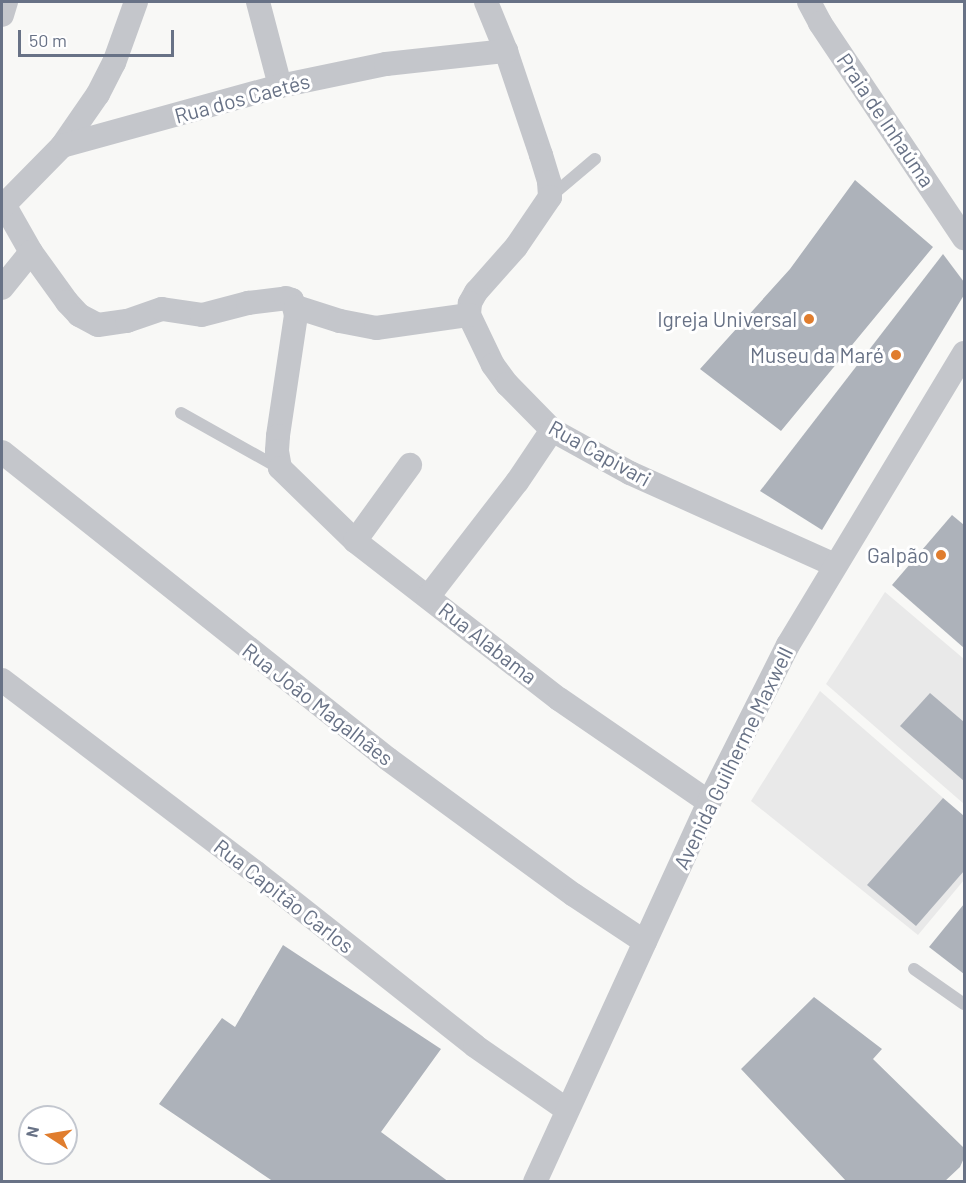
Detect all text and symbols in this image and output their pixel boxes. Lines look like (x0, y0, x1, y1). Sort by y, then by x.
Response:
scale bar (21, 18, 177, 56)
text: 50 m (29, 29, 67, 51)
street label: Praia de Inhaúma (832, 48, 940, 192)
street label: Rua dos Caetés (172, 68, 312, 128)
place label: Igreja Universal (657, 306, 797, 332)
marker: Igreja Universal (802, 312, 816, 326)
place label: Museu da Maré (750, 342, 884, 368)
marker: Museu da Maré (889, 348, 903, 362)
street label: Rua Capivari (545, 415, 655, 491)
place label: Galpão (867, 542, 929, 568)
marker: Galpão (934, 548, 948, 562)
street label: Rua Alabama (434, 597, 542, 689)
street label: Rua João Magalhães (238, 637, 398, 771)
street label: Avenida Guilherme Maxwell (668, 643, 798, 873)
street label: Rua Capitão Carlos (209, 834, 359, 958)
north arrow (18, 1105, 78, 1165)
text: N (21, 1124, 42, 1139)

